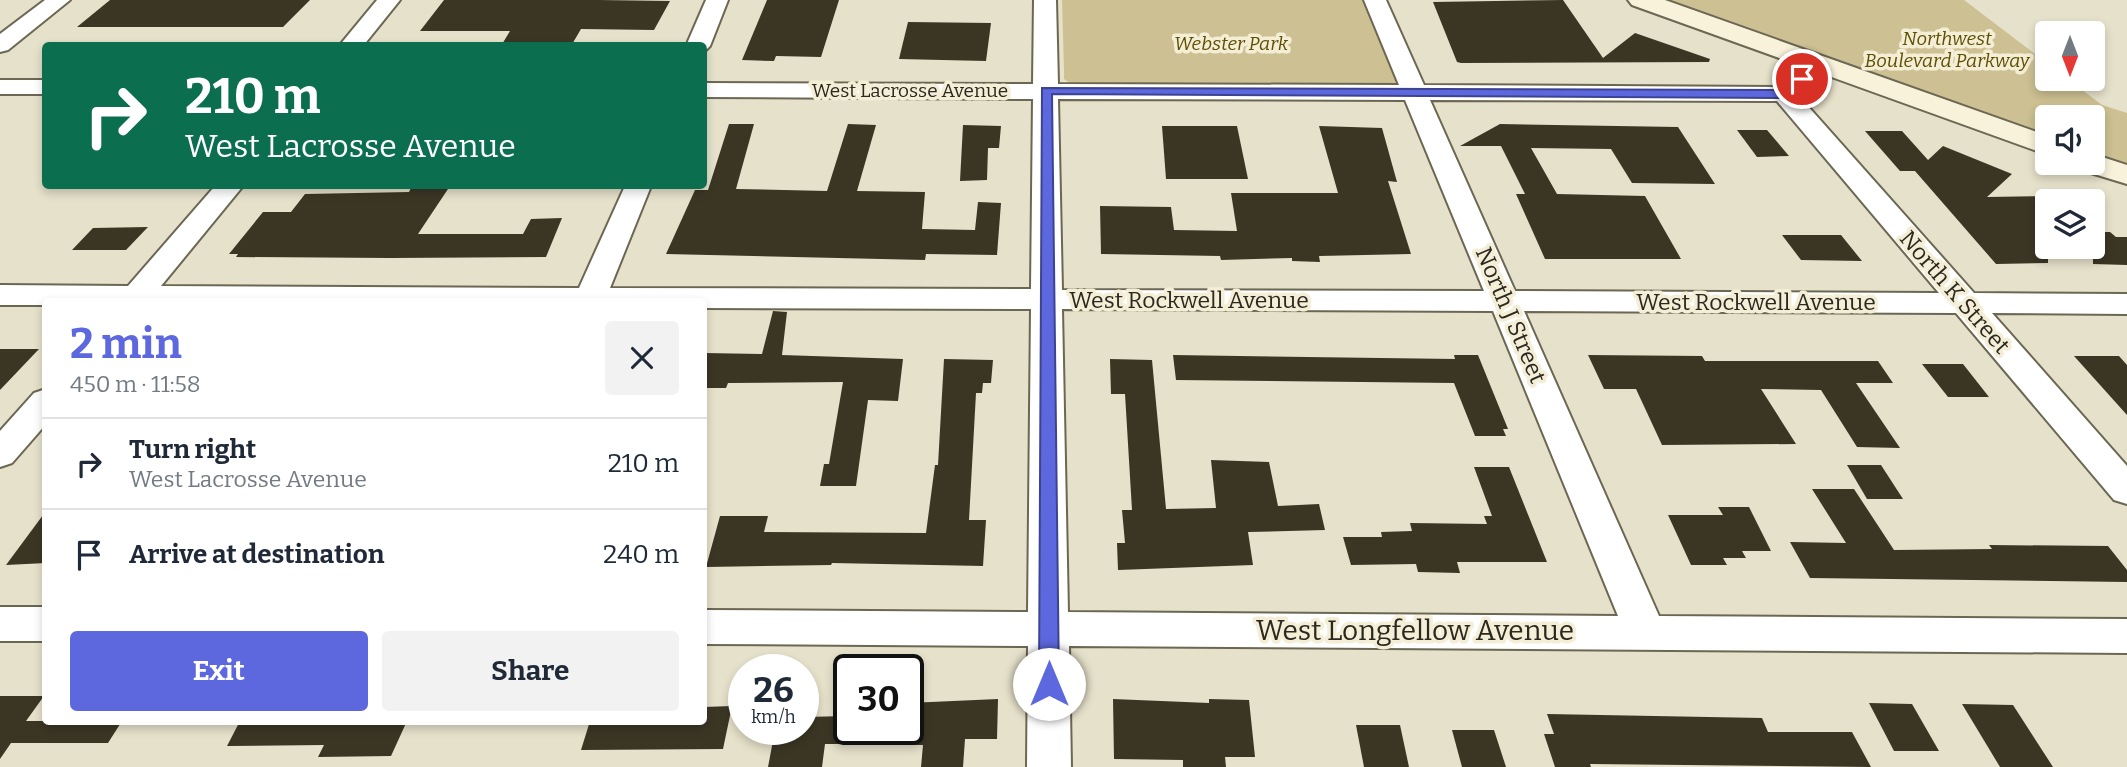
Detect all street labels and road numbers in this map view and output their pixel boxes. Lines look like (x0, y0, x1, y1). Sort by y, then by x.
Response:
street label: West Lacrosse Avenue (812, 79, 1008, 102)
street label: North K Street (1894, 225, 2016, 359)
street label: North J Street (1470, 243, 1552, 387)
street label: West Rockwell Avenue (1069, 286, 1309, 314)
street label: West Rockwell Avenue (1636, 288, 1876, 316)
street label: West Longfellow Avenue (1256, 614, 1574, 647)

